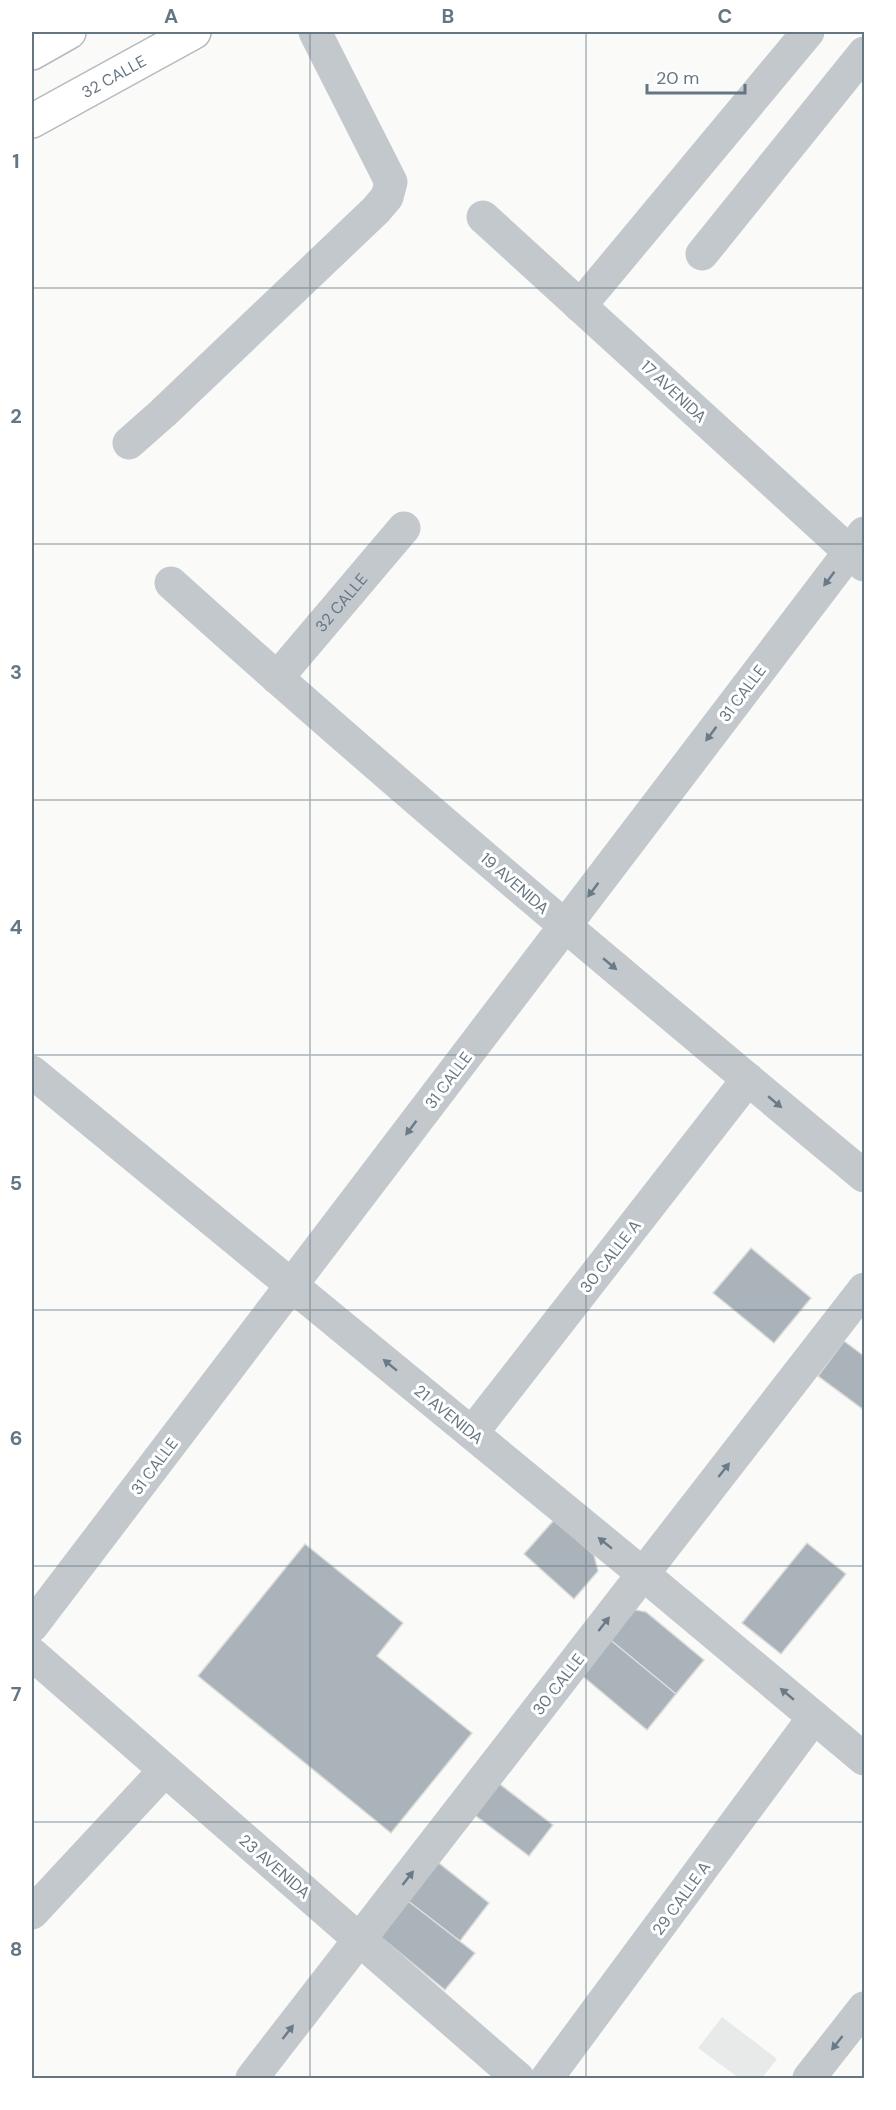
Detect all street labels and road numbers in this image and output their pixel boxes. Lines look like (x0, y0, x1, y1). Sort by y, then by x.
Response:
street label: 32 CALLE (78, 50, 150, 103)
street label: 17 AVENIDA (636, 356, 711, 427)
street label: 32 CALLE (310, 569, 372, 637)
street label: 31 CALLE (714, 661, 771, 726)
street label: 19 AVENIDA (476, 848, 553, 919)
street label: 31 CALLE (420, 1048, 477, 1113)
street label: 30 CALLE A (575, 1215, 646, 1297)
street label: 21 AVENIDA (410, 1380, 488, 1449)
street label: 31 CALLE (126, 1434, 183, 1499)
street label: 30 CALLE (528, 1649, 589, 1719)
street label: 23 AVENIDA (235, 1830, 315, 1903)
street label: 29 CALLE A (648, 1857, 715, 1939)

